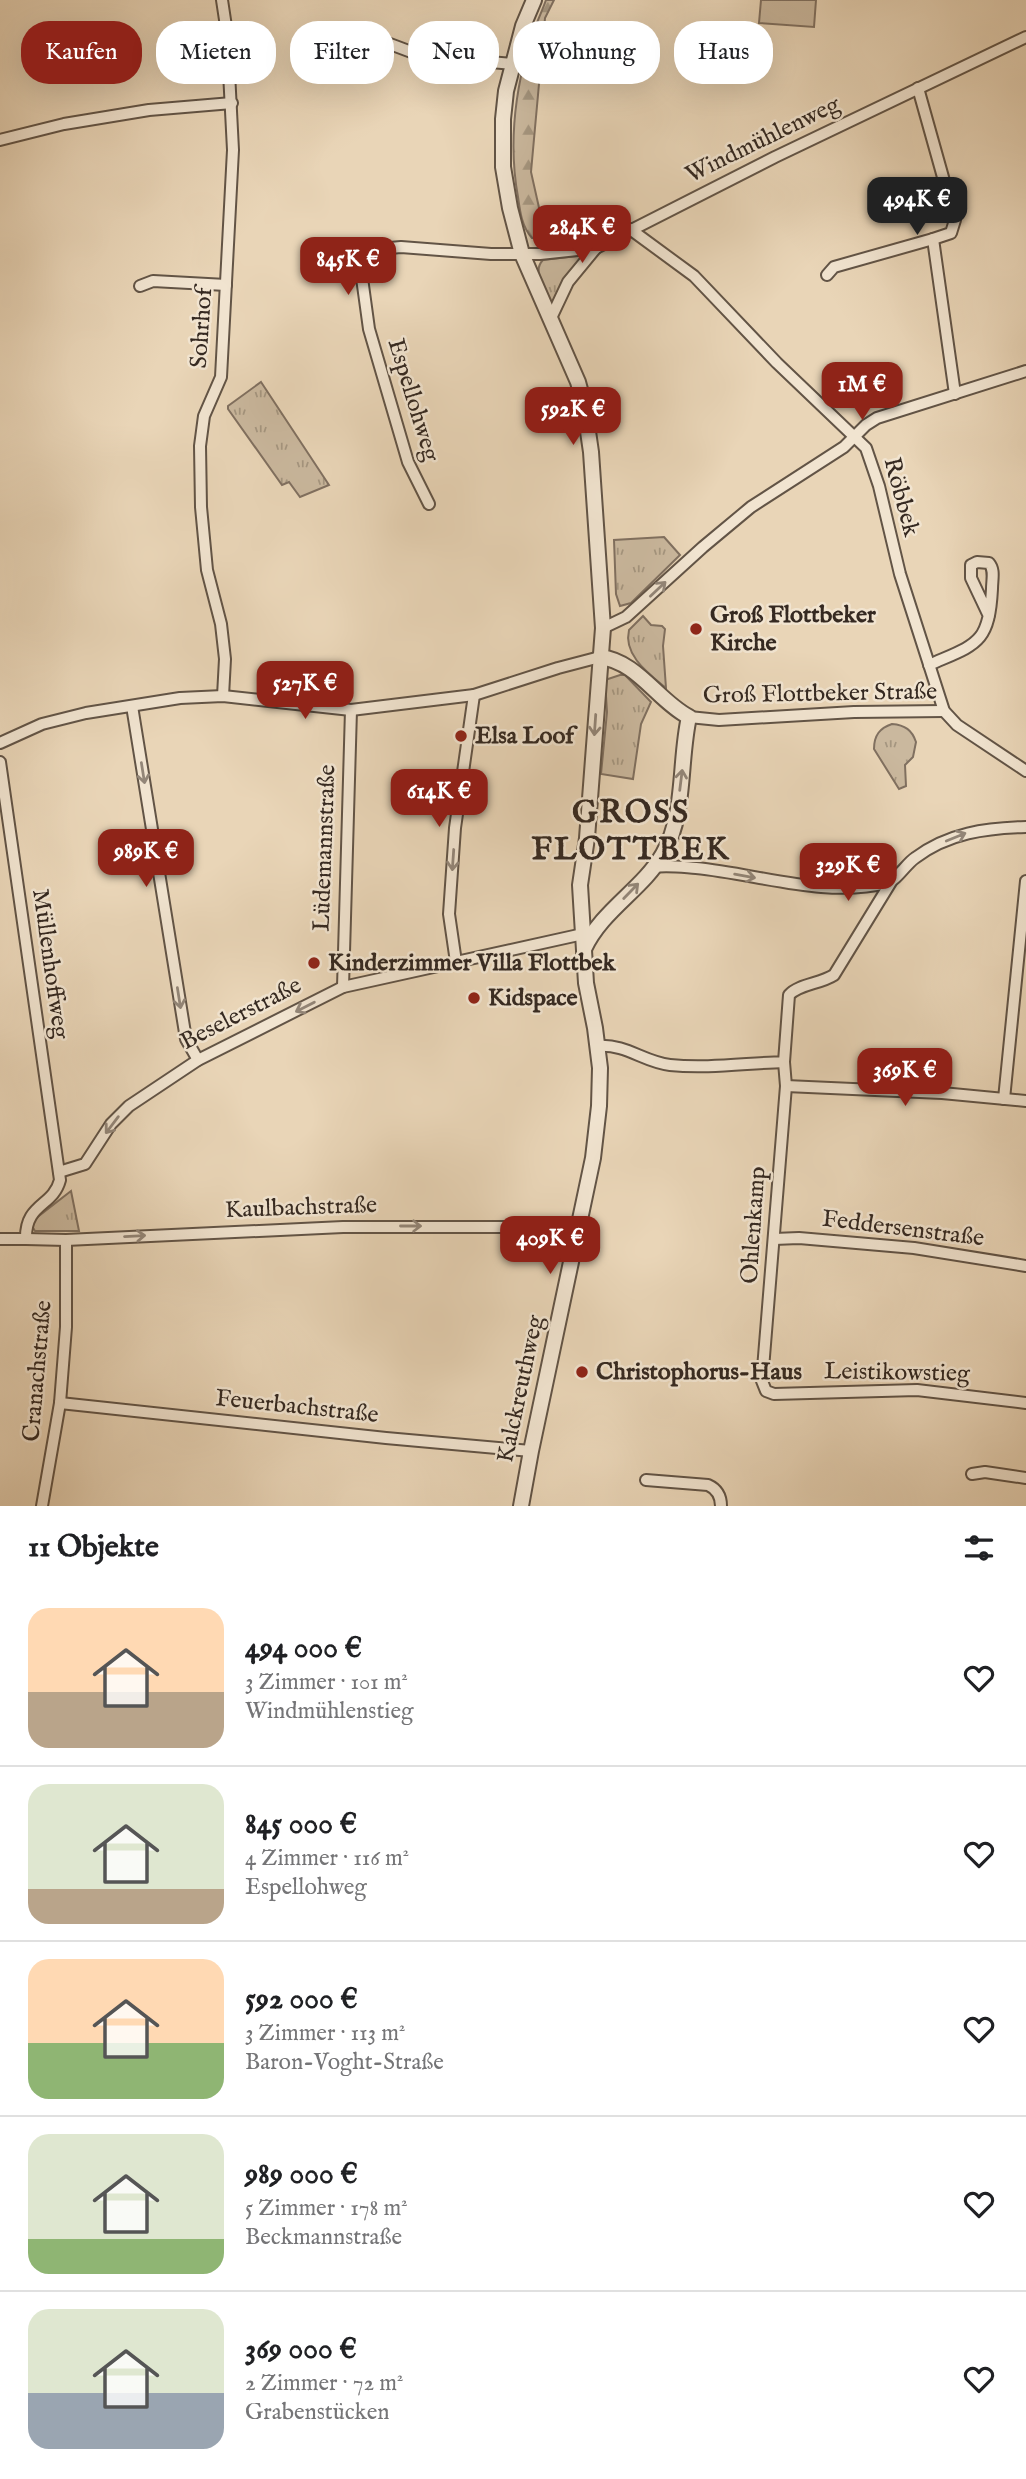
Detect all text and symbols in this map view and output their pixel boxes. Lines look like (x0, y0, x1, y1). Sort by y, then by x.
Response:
chip: Kaufen (21, 21, 142, 84)
chip: Mieten (156, 21, 276, 84)
chip: Filter (290, 21, 394, 84)
chip: Neu (408, 21, 499, 84)
chip: Wohnung (513, 21, 660, 84)
chip: Haus (674, 21, 773, 84)
street label: Windmühlenweg (681, 89, 846, 191)
pin: 494K € (860, 177, 974, 237)
text: 494K € (883, 185, 951, 214)
pin: 284K € (525, 205, 639, 265)
text: 284K € (549, 213, 615, 242)
pin: 845K € (291, 238, 405, 297)
text: 845K € (316, 245, 380, 274)
street label: Sohrhof (184, 282, 221, 369)
street label: Espellohweg (380, 335, 447, 466)
pin: 1M € (821, 362, 903, 422)
text: 1M € (838, 370, 886, 399)
pin: 592K € (516, 388, 630, 447)
text: 592K € (541, 395, 605, 424)
street label: Röbbek (876, 454, 926, 540)
one-way arrow (649, 581, 667, 598)
place label: Groß Flottbeker Kirche (710, 600, 876, 659)
marker: Groß Flottbeker Kirche (688, 621, 704, 637)
pin: 527K € (248, 662, 362, 721)
text: 527K € (273, 669, 337, 698)
street label: Groß Flottbeker Straße (703, 676, 937, 712)
one-way arrow (588, 713, 601, 736)
place label: Elsa Loof (475, 721, 578, 752)
marker: Elsa Loof (453, 728, 469, 744)
one-way arrow (137, 761, 150, 784)
street label: Lüdemannstraße (307, 764, 343, 932)
one-way arrow (674, 769, 687, 791)
pin: 614K € (382, 770, 496, 829)
text: 614K € (407, 777, 471, 806)
district label: GROSS FLOTTBEK (531, 793, 731, 871)
one-way arrow (945, 829, 967, 842)
pin: 989K € (89, 830, 203, 889)
text: 989K € (114, 837, 178, 866)
pin: 329K € (791, 844, 905, 903)
one-way arrow (446, 848, 459, 871)
text: 329K € (816, 851, 880, 880)
one-way arrow (733, 869, 756, 883)
one-way arrow (622, 883, 639, 900)
street label: Müllenhoffweg (24, 887, 76, 1042)
place label: Kinderzimmer Villa Flottbek (328, 948, 617, 979)
marker: Kinderzimmer Villa Flottbek (306, 955, 322, 971)
street label: Beselerstraße (175, 970, 307, 1058)
place label: Kidspace (488, 983, 578, 1014)
one-way arrow (173, 986, 186, 1009)
marker: Kidspace (466, 990, 482, 1006)
one-way arrow (295, 1000, 316, 1014)
pin: 369K € (848, 1048, 962, 1108)
text: 369K € (873, 1056, 937, 1085)
one-way arrow (105, 1115, 120, 1133)
street label: Ohlenkamp (734, 1165, 774, 1285)
street label: Kaulbachstraße (224, 1190, 378, 1226)
street label: Feddersenstraße (820, 1204, 986, 1254)
pin: 409K € (493, 1216, 607, 1276)
one-way arrow (399, 1219, 422, 1233)
text: 409K € (516, 1224, 584, 1253)
one-way arrow (123, 1230, 146, 1243)
street label: Cranachstraße (16, 1299, 60, 1443)
street label: Kalckreuthweg (490, 1311, 552, 1466)
street label: Leistikowstieg (824, 1356, 971, 1390)
place label: Christophorus-Haus (596, 1357, 802, 1388)
marker: Christophorus-Haus (574, 1364, 590, 1380)
street label: Feuerbachstraße (214, 1383, 380, 1431)
text: 11 Objekte (28, 1529, 159, 1567)
icon: filters (960, 1529, 998, 1567)
text: 494 000 € (245, 1630, 362, 1668)
icon: home (84, 1636, 168, 1720)
icon: heart (960, 1659, 998, 1697)
text: 3 Zimmer · 101 m² (245, 1668, 408, 1697)
text: Windmühlenstieg (245, 1697, 413, 1726)
text: 845 000 € (245, 1806, 357, 1844)
icon: home (84, 1812, 168, 1896)
icon: heart (960, 1835, 998, 1873)
text: 4 Zimmer · 116 m² (245, 1844, 409, 1873)
text: Espellohweg (245, 1873, 367, 1902)
text: 592 000 € (245, 1981, 358, 2019)
icon: home (84, 1987, 168, 2071)
icon: heart (960, 2010, 998, 2048)
text: 3 Zimmer · 113 m² (245, 2019, 405, 2048)
text: Baron-Voght-Straße (245, 2048, 444, 2077)
text: 989 000 € (245, 2156, 358, 2194)
icon: home (84, 2162, 168, 2246)
icon: heart (960, 2185, 998, 2223)
text: 5 Zimmer · 178 m² (245, 2194, 408, 2223)
text: Beckmannstraße (245, 2223, 402, 2252)
text: 369 000 € (245, 2331, 357, 2369)
icon: home (84, 2337, 168, 2421)
icon: heart (960, 2360, 998, 2398)
text: 2 Zimmer · 72 m² (245, 2369, 403, 2398)
text: Grabenstücken (245, 2398, 390, 2427)

